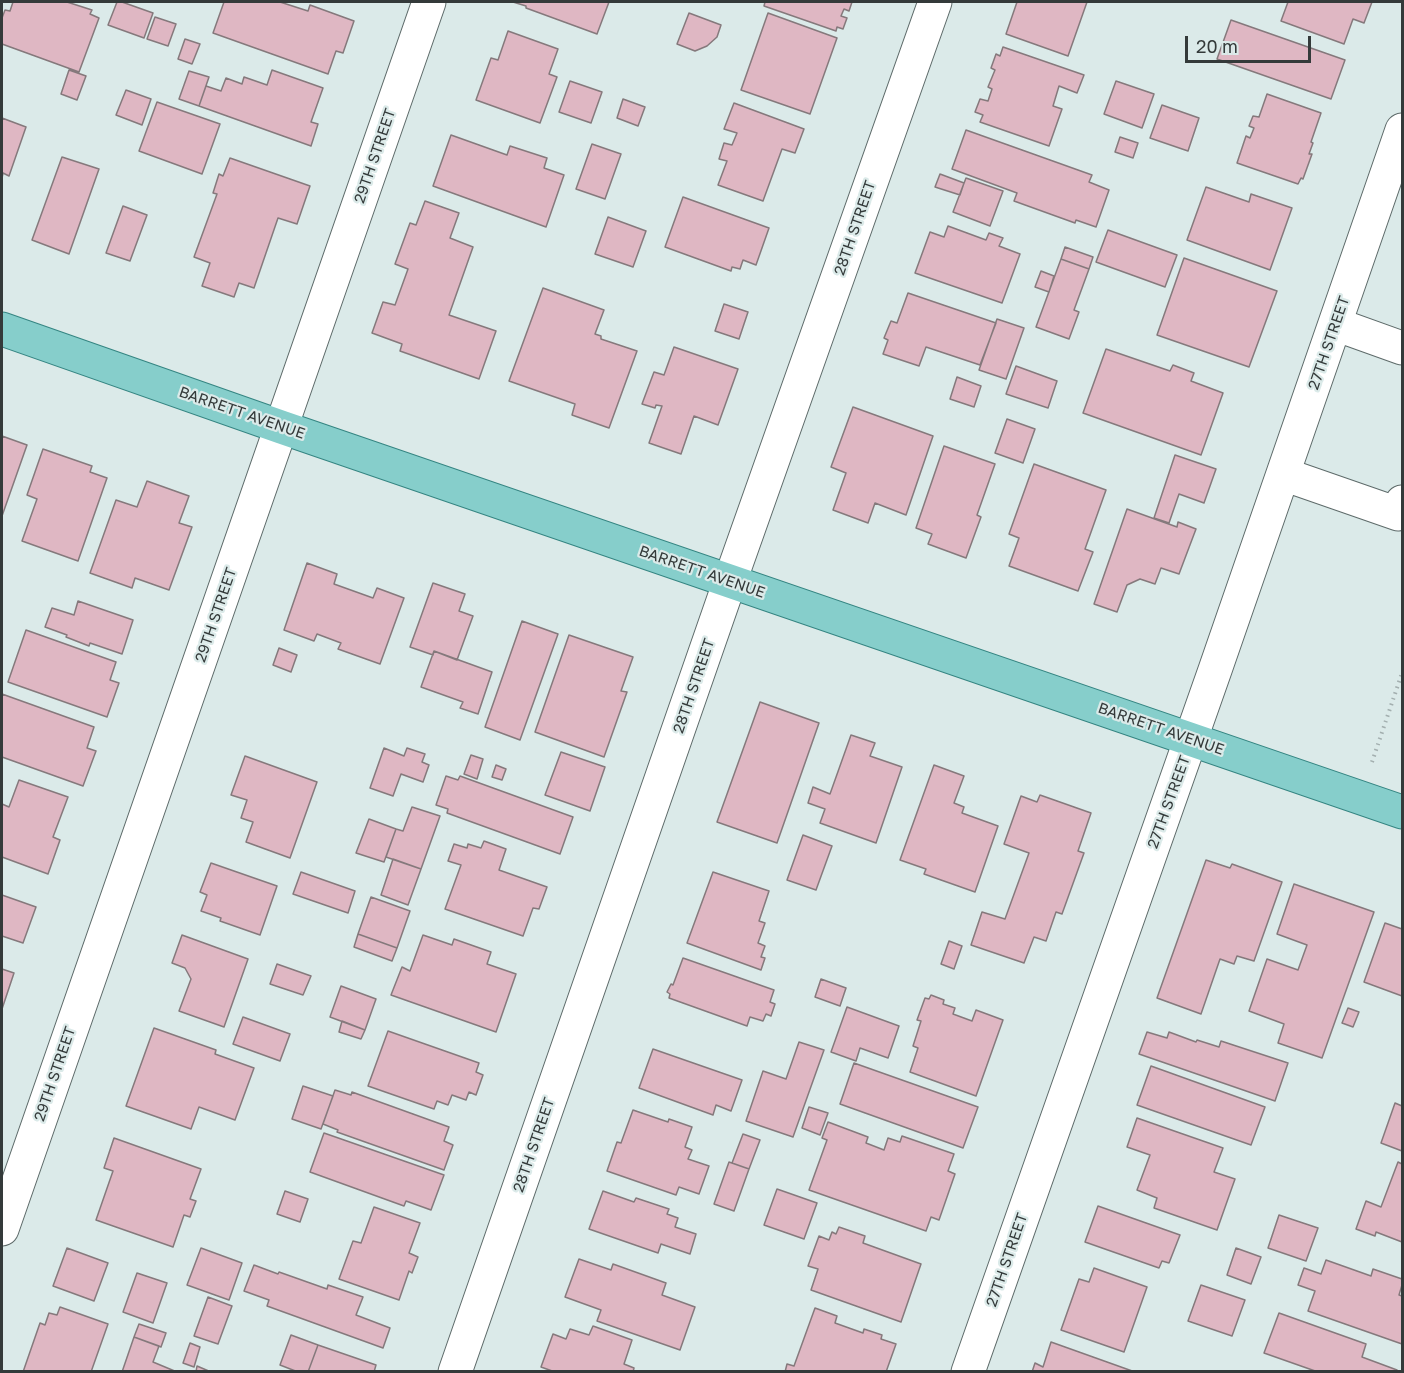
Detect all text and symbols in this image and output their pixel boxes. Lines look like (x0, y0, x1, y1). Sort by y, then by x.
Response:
scale bar (1188, 24, 1314, 62)
text: 20 m (1196, 35, 1238, 57)
street label: 29TH STREET (350, 106, 400, 206)
street label: 28TH STREET (830, 178, 880, 278)
street label: 27TH STREET (1305, 294, 1353, 392)
street label: BARRETT AVENUE (177, 383, 307, 443)
street label: BARRETT AVENUE (637, 542, 767, 602)
street label: 29TH STREET (191, 565, 241, 665)
street label: 28TH STREET (669, 636, 719, 736)
street label: BARRETT AVENUE (1096, 699, 1226, 759)
street label: 27TH STREET (1144, 753, 1194, 851)
street label: 29TH STREET (30, 1024, 80, 1124)
street label: 28TH STREET (509, 1095, 559, 1195)
street label: 27TH STREET (983, 1211, 1031, 1309)

